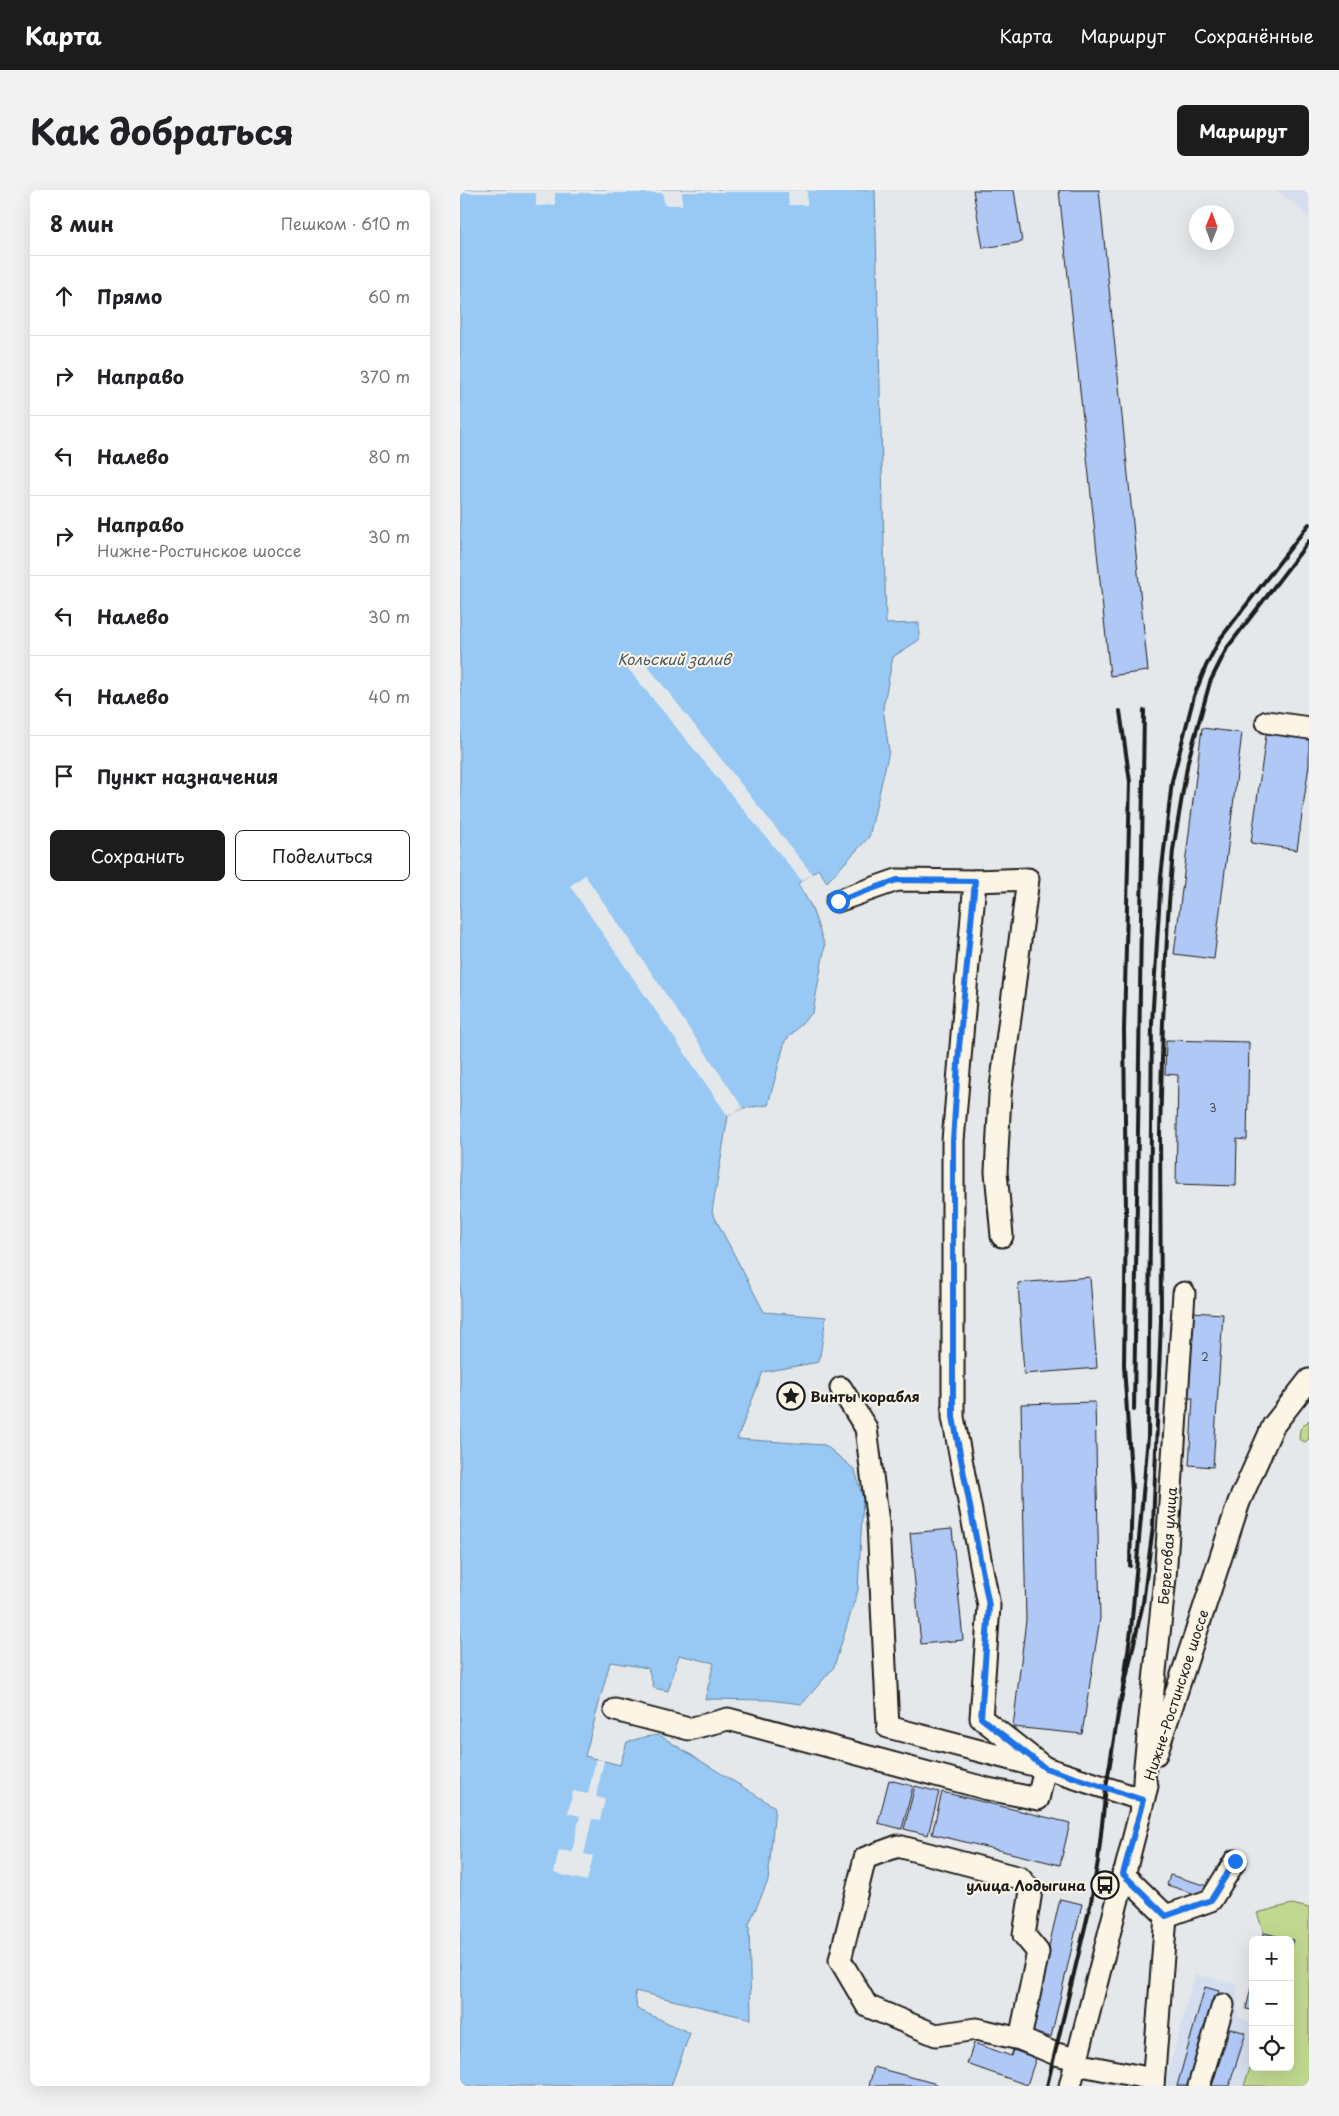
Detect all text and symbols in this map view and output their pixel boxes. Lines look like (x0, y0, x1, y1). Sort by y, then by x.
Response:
text: Карта (25, 17, 102, 53)
text: Карта (1000, 22, 1052, 49)
text: Маршрут (1080, 22, 1166, 49)
text: Сохранённые (1194, 22, 1314, 49)
text: Как добраться (30, 104, 294, 157)
button: Маршрут (1177, 105, 1309, 156)
north arrow (1189, 205, 1234, 250)
text: 8 мин (50, 207, 114, 239)
text: Пешком · 610 m (281, 211, 410, 235)
icon: ahead (50, 282, 78, 310)
text: Прямо (97, 282, 162, 310)
text: 60 m (368, 284, 410, 308)
icon: right (50, 362, 78, 390)
text: Направо (97, 362, 184, 390)
text: 370 m (360, 364, 410, 388)
icon: left (50, 442, 78, 470)
text: Налево (97, 442, 169, 470)
text: 80 m (368, 444, 410, 468)
text: Направо (97, 510, 184, 538)
icon: right (50, 522, 78, 550)
text: 30 m (368, 524, 410, 548)
text: Нижне-Ростинское шоссе (97, 538, 301, 562)
icon: left (50, 602, 78, 630)
text: Налево (97, 602, 169, 630)
text: 30 m (368, 604, 410, 628)
water label: Кольский залив (617, 647, 733, 670)
icon: left (50, 682, 78, 710)
text: Налево (97, 682, 169, 710)
text: 40 m (368, 684, 410, 708)
icon: arrive (50, 762, 78, 790)
text: Пункт назначения (97, 762, 278, 790)
button: Сохранить (50, 830, 225, 881)
button: Поделиться (235, 830, 410, 881)
route start (827, 890, 850, 913)
house number: 3 (1209, 1099, 1217, 1116)
house number: 2 (1201, 1348, 1209, 1365)
place icon: Винты корабля (776, 1381, 806, 1411)
place label: Винты корабля (810, 1386, 920, 1407)
street label: Береговая улица (1152, 1486, 1182, 1605)
street label: Нижне-Ростинское шоссе (1138, 1607, 1214, 1783)
route end (1224, 1850, 1247, 1873)
bus stop icon: улица Лодыгина (1090, 1870, 1120, 1900)
place label: улица Лодыгина (966, 1875, 1086, 1896)
map controls (1249, 1936, 1294, 2071)
button: + (1249, 1936, 1294, 1981)
button: − (1249, 1981, 1294, 2026)
button: locate (1249, 2026, 1294, 2071)

